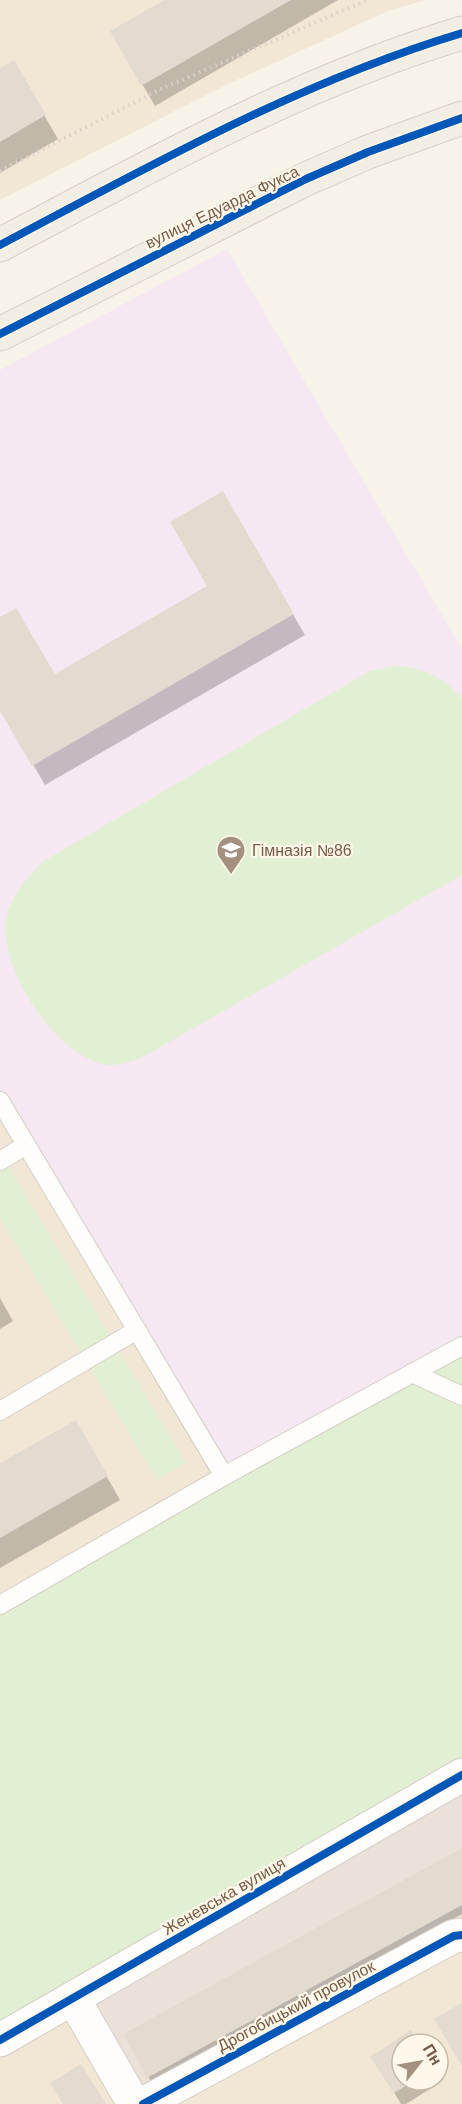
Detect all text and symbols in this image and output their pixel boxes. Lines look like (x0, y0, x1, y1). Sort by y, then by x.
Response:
street label: вулиця Едуарда Фукса (143, 162, 302, 252)
school or university icon: Гімназія №86 (215, 834, 247, 876)
place label: Гімназія №86 (252, 842, 352, 859)
street label: Женевська вулиця (160, 1854, 288, 1938)
street label: Дрогобицький провулок (214, 1957, 378, 2055)
north arrow (390, 2032, 450, 2092)
text: Пн (420, 2041, 445, 2068)

